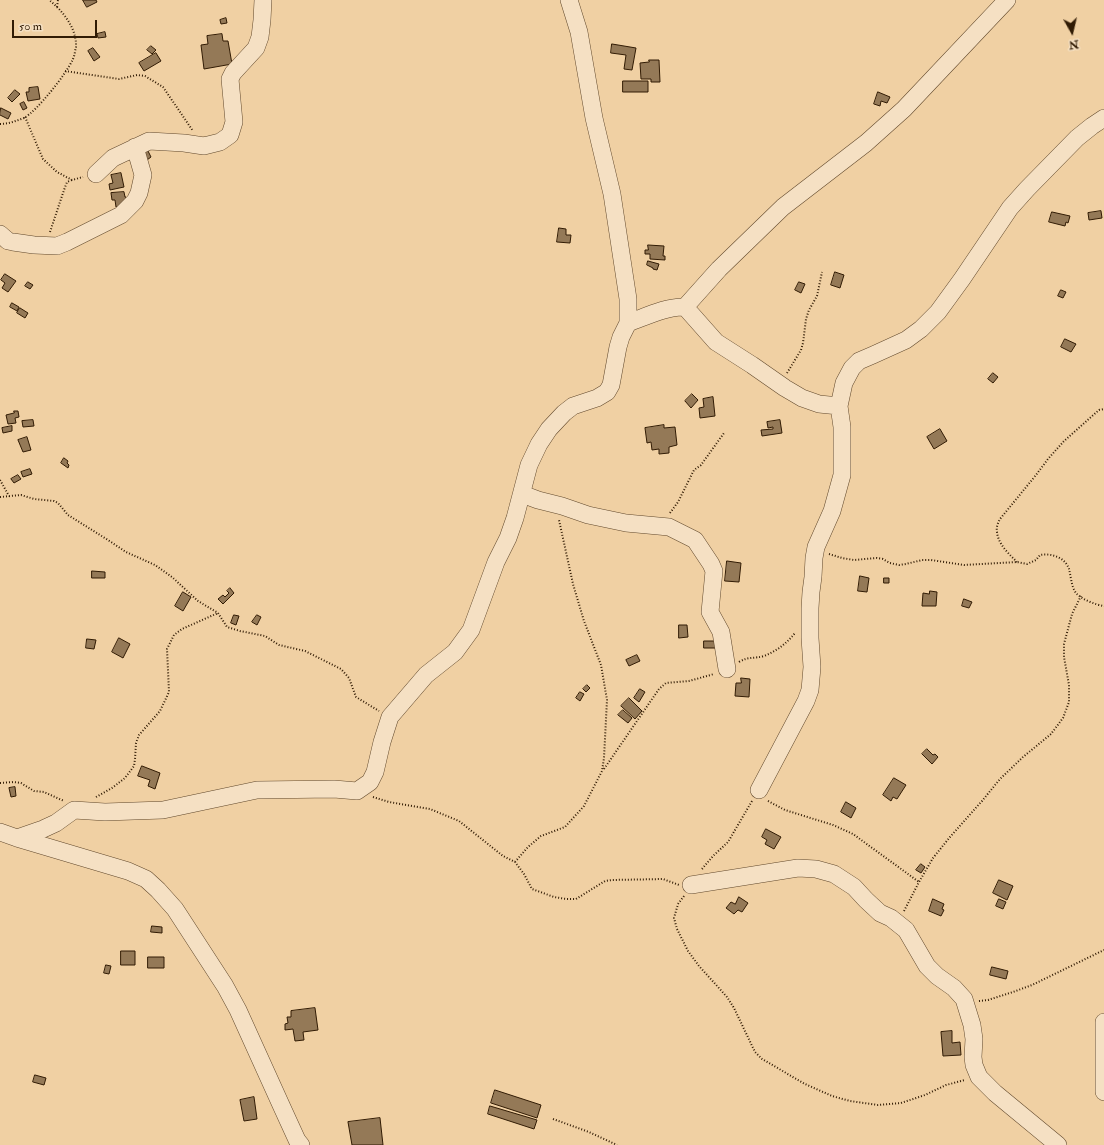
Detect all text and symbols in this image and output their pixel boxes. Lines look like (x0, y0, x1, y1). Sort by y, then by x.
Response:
scale bar (14, 12, 99, 38)
north arrow (1052, 12, 1092, 52)
text: 50 m (19, 19, 42, 34)
text: N (1068, 37, 1080, 52)

